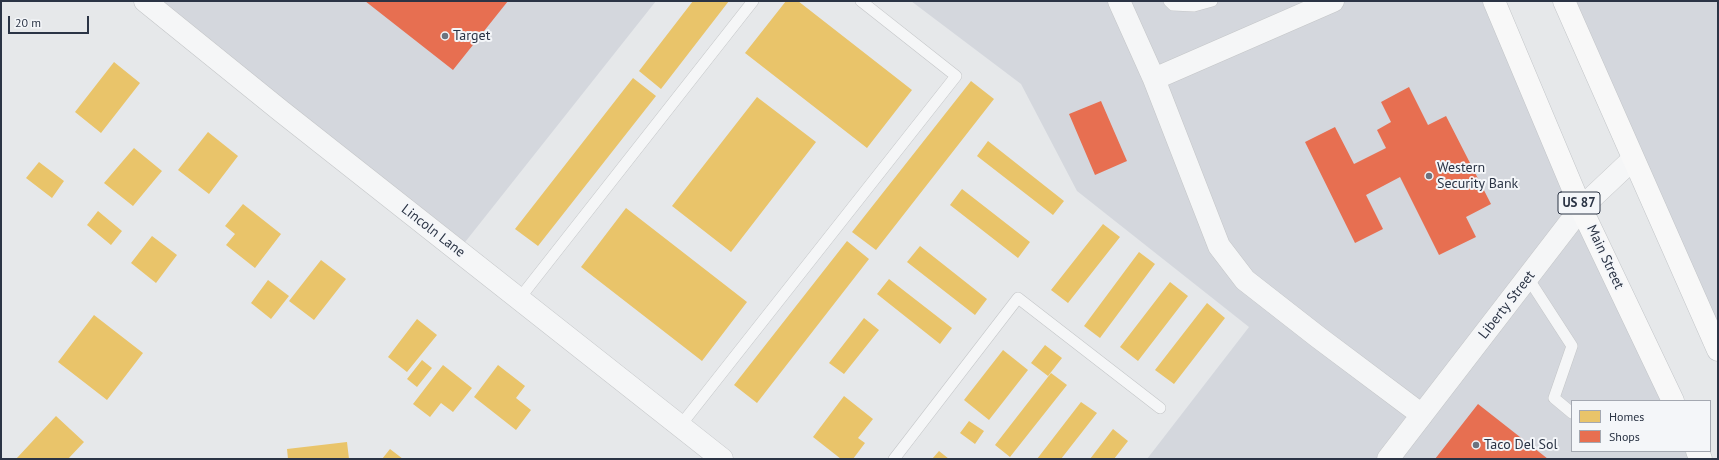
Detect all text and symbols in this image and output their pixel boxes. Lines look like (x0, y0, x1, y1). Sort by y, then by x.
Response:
scale bar (10, 8, 91, 34)
text: 20 m (15, 15, 41, 30)
place label: Target (453, 28, 490, 44)
marker: Target (440, 31, 450, 41)
place label: Western Security Bank (1437, 160, 1518, 192)
marker: Western Security Bank (1424, 171, 1434, 181)
road number: US 87 (1558, 192, 1600, 214)
street label: Lincoln Lane (398, 201, 468, 261)
street label: Main Street (1583, 222, 1627, 292)
street label: Liberty Street (1475, 268, 1539, 342)
legend (1571, 400, 1711, 452)
text: Homes (1609, 409, 1644, 424)
text: Shops (1609, 429, 1640, 444)
place label: Taco Del Sol (1484, 437, 1558, 453)
marker: Taco Del Sol (1471, 440, 1481, 450)

